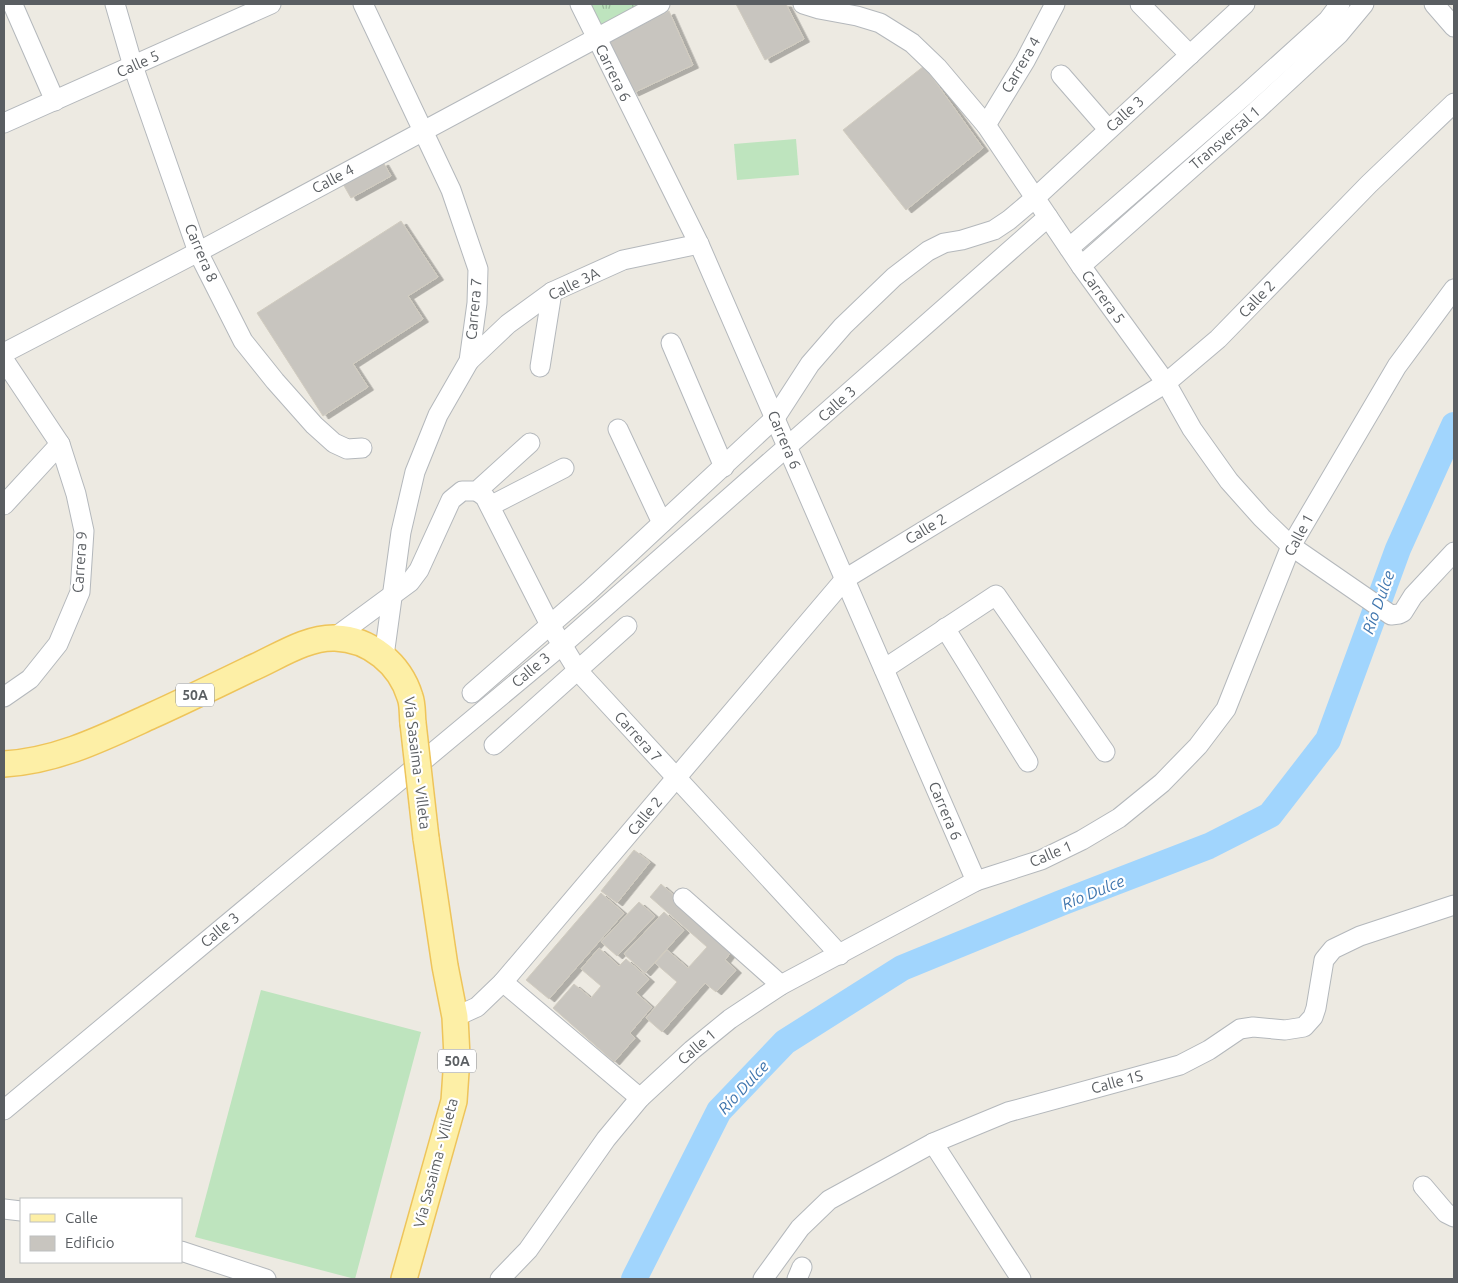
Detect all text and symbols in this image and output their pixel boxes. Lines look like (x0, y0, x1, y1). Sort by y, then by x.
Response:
street label: Carrera 4 (998, 34, 1043, 96)
street label: Carrera 6 (592, 41, 635, 104)
street label: Calle 5 (114, 47, 162, 80)
street label: Calle 3 (1102, 92, 1147, 135)
street label: Transversal 1 (1186, 102, 1263, 173)
street label: Calle 4 (309, 160, 357, 197)
street label: Carrera 8 (182, 221, 221, 285)
street label: Calle 3A (545, 264, 602, 303)
street label: Carrera 5 (1078, 267, 1128, 327)
street label: Carrera 7 (462, 277, 485, 341)
street label: Calle 2 (1235, 277, 1278, 321)
street label: Calle 3 (814, 382, 859, 425)
street label: Carrera 6 (765, 408, 804, 472)
street label: Calle 2 (902, 510, 949, 547)
street label: Calle 1 (1280, 511, 1317, 559)
street label: Carrera 9 (69, 531, 90, 593)
water label: Río Dulce (1358, 568, 1398, 636)
street label: Calle 3 (508, 649, 553, 691)
road number: 50A (176, 684, 214, 706)
street label: Vía Sasaima - Villeta (401, 696, 434, 830)
street label: Carrera 7 (611, 708, 665, 765)
street label: Carrera 6 (926, 779, 965, 843)
street label: Calle 2 (624, 793, 666, 838)
street label: Calle 1 (1027, 837, 1075, 870)
water label: Río Dulce (1059, 871, 1127, 913)
street label: Calle 3 (197, 909, 242, 951)
street label: Calle 1 (674, 1025, 719, 1068)
road number: 50A (438, 1050, 476, 1072)
water label: Río Dulce (714, 1057, 772, 1117)
street label: Calle 1S (1089, 1066, 1145, 1097)
street label: Vía Sasaima - Villeta (410, 1096, 461, 1230)
legend (20, 1198, 182, 1263)
text: Calle (65, 1209, 98, 1226)
text: Edificio (65, 1234, 114, 1251)

